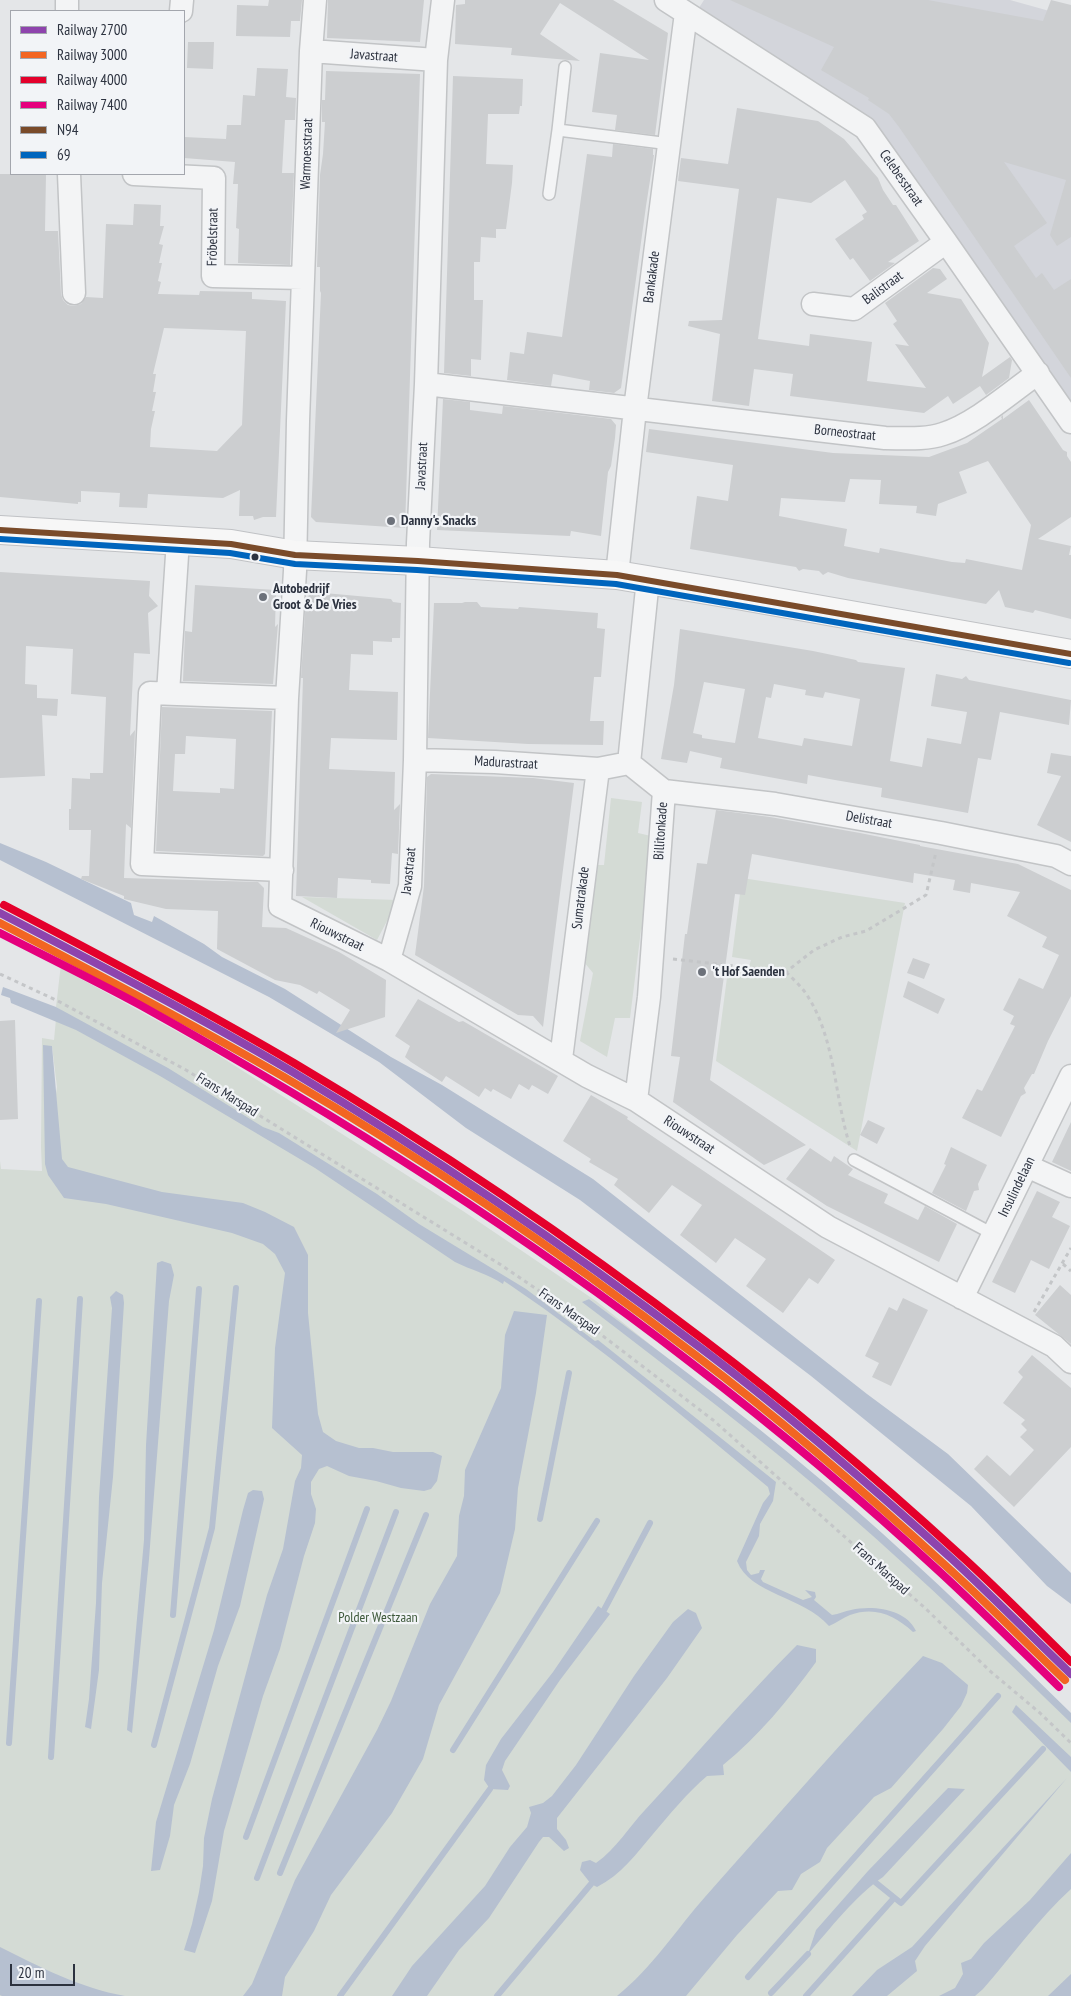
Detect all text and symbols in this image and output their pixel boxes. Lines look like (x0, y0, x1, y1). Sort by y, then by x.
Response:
legend (10, 10, 185, 175)
text: Railway 2700 (57, 20, 127, 39)
text: Railway 3000 (57, 45, 127, 64)
street label: Javastraat (350, 46, 398, 66)
text: Railway 4000 (57, 70, 127, 89)
text: Railway 7400 (57, 95, 127, 114)
street label: Warmoesstraat (297, 118, 317, 190)
text: N94 (57, 120, 79, 139)
text: 69 (57, 145, 71, 164)
street label: Celebesstraat (876, 147, 926, 209)
street label: Fröbelstraat (204, 208, 222, 266)
street label: Bankakade (640, 250, 664, 304)
street label: Balistraat (859, 268, 907, 308)
street label: Borneostraat (813, 421, 877, 445)
street label: Javastraat (412, 442, 432, 490)
place label: Danny's Snacks (401, 513, 476, 529)
marker: Danny's Snacks (385, 515, 397, 527)
unlabelled marker (250, 552, 260, 562)
place label: Autobedrijf Groot & De Vries (273, 581, 357, 614)
marker: Autobedrijf Groot & De Vries (257, 591, 269, 603)
street label: Madurastraat (474, 753, 538, 773)
street label: Billitonkade (651, 801, 671, 861)
street label: Delistraat (844, 808, 894, 832)
street label: Javastraat (398, 847, 420, 895)
street label: Sumatrakade (569, 866, 593, 930)
street label: Riouwstraat (307, 915, 367, 955)
place label: 't Hof Saenden (712, 964, 785, 980)
marker: 't Hof Saenden (696, 966, 708, 978)
street label: Frans Marspad (193, 1069, 261, 1121)
street label: Riouwstraat (660, 1112, 718, 1158)
street label: Insulindelaan (995, 1154, 1039, 1220)
street label: Frans Marspad (536, 1285, 602, 1339)
street label: Frans Marspad (849, 1539, 913, 1599)
park label: Polder Westzaan (338, 1610, 418, 1626)
scale bar (12, 1954, 78, 1986)
text: 20 m (18, 1963, 44, 1982)

